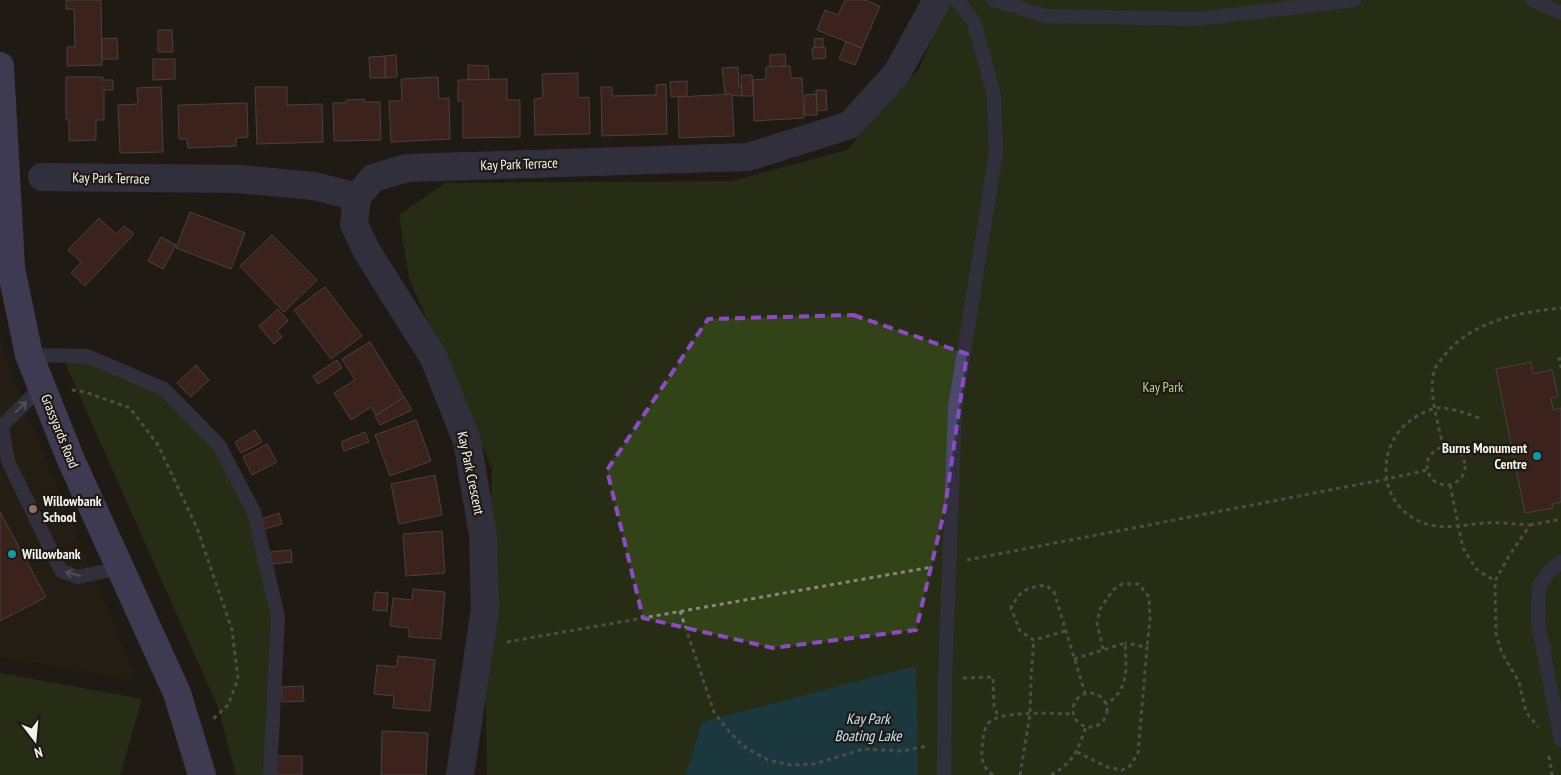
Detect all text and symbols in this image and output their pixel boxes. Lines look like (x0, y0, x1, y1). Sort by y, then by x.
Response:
street label: Kay Park Terrace (480, 154, 558, 174)
street label: Kay Park Terrace (72, 168, 150, 188)
park label: Kay Park (1143, 378, 1184, 396)
street label: Grassyards Road (37, 391, 83, 471)
one-way arrow (15, 401, 27, 413)
street label: Kay Park Crescent (453, 430, 489, 516)
place label: Burns Monument Centre (1442, 439, 1527, 473)
marker: Burns Monument Centre (1531, 450, 1543, 462)
place label: Willowbank School (42, 492, 102, 526)
marker: Willowbank School (27, 503, 39, 515)
place label: Willowbank (21, 545, 81, 563)
marker: Willowbank (6, 548, 18, 560)
one-way arrow (65, 569, 81, 578)
water label: Kay Park Boating Lake (834, 709, 902, 745)
north arrow (10, 715, 60, 765)
text: N (32, 743, 45, 762)

